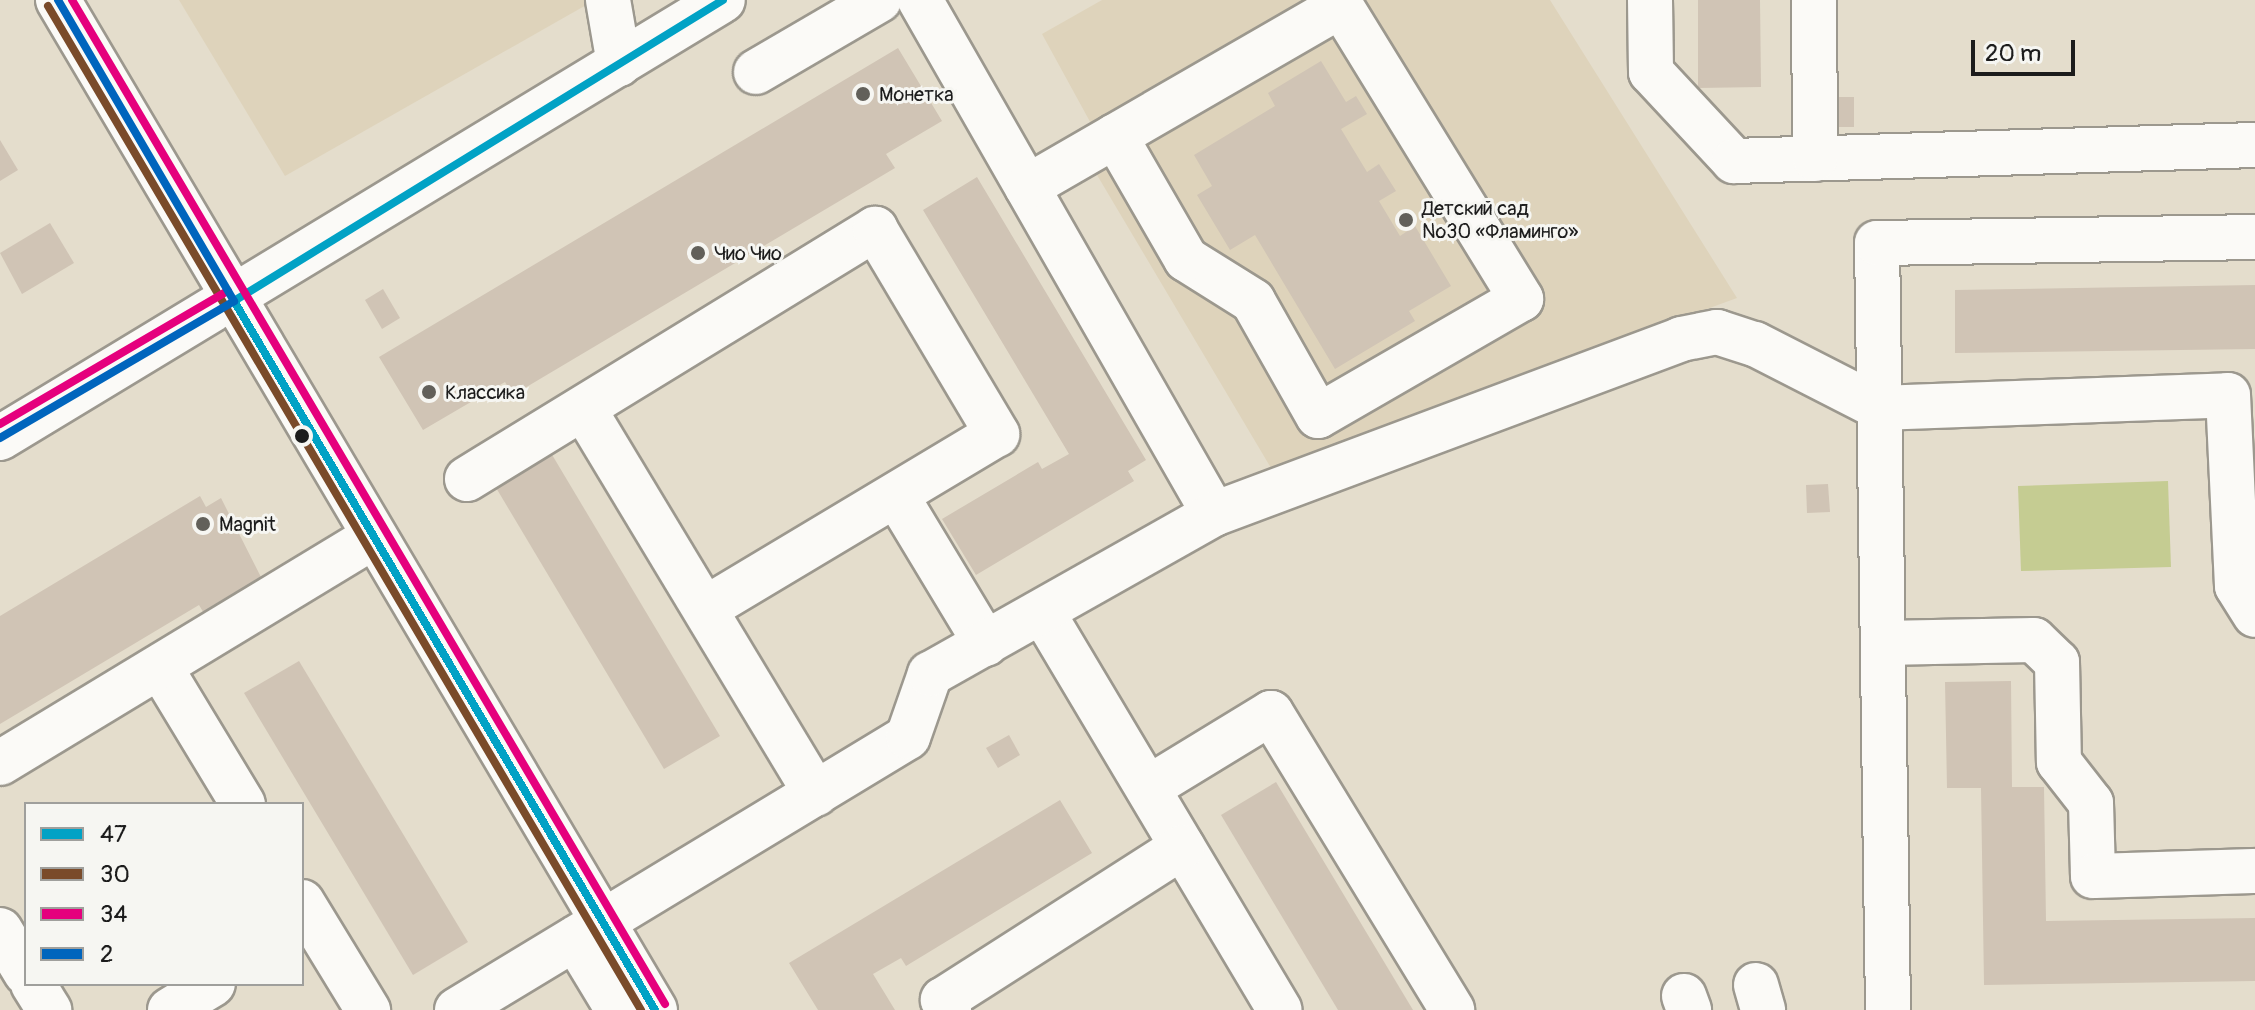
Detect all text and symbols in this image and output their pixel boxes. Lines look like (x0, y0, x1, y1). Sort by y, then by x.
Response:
scale bar (1975, 24, 2079, 74)
text: 20 m (1985, 39, 2041, 68)
place label: Монетка (879, 82, 954, 106)
marker: Монетка (854, 85, 872, 103)
place label: Детский сад №30 «Фламинго» (1422, 196, 1578, 243)
marker: Детский сад №30 «Фламинго» (1397, 211, 1415, 229)
place label: Чио Чио (714, 241, 782, 265)
marker: Чио Чио (689, 244, 707, 262)
place label: Классика (445, 380, 525, 404)
marker: Классика (420, 383, 438, 401)
unlabelled marker (294, 428, 310, 444)
place label: Magnit (219, 512, 276, 536)
marker: Magnit (194, 515, 212, 533)
legend (24, 802, 304, 986)
text: 47 (100, 820, 127, 849)
text: 30 (100, 860, 130, 889)
text: 34 (100, 900, 127, 929)
text: 2 (100, 940, 113, 969)

